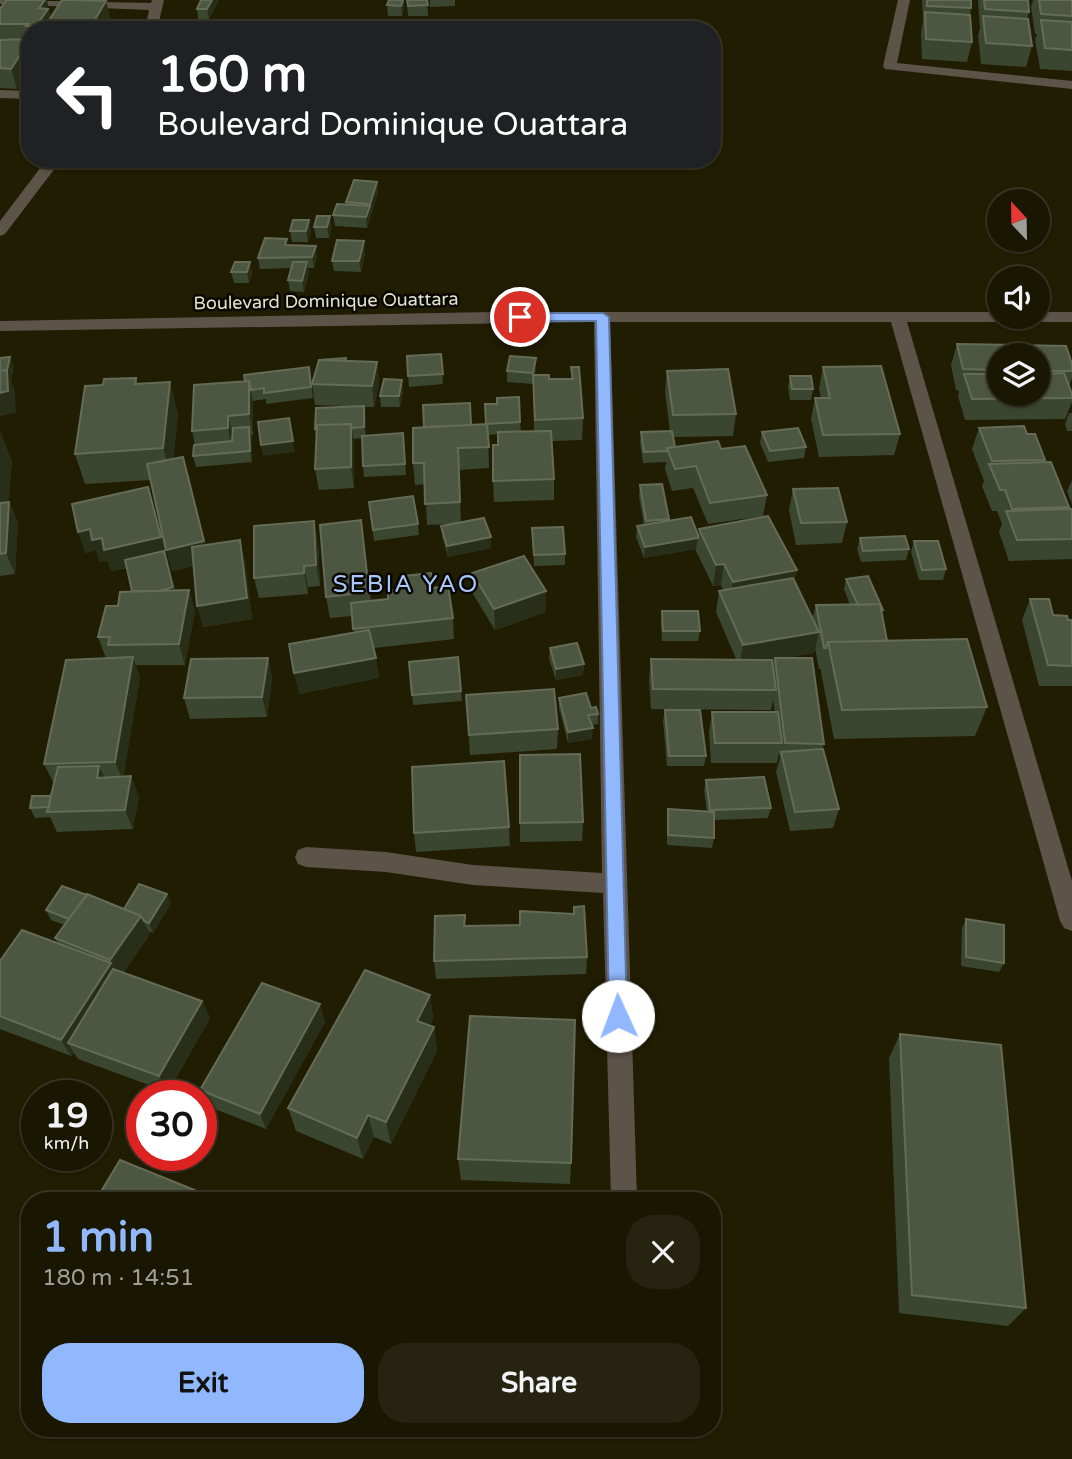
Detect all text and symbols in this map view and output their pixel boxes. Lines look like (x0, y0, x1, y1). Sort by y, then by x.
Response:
text: 160 m (157, 46, 307, 105)
icon: left (42, 49, 133, 140)
text: Boulevard Dominique Ouattara (157, 106, 628, 144)
north arrow (987, 189, 1050, 252)
map controls (987, 189, 1050, 406)
button: sound (987, 266, 1050, 329)
pin (490, 287, 550, 347)
street label: Boulevard Dominique Ouattara (193, 288, 459, 314)
icon: arrive (501, 298, 539, 336)
button: layers (987, 343, 1050, 406)
district label: SEBIA YAO (333, 570, 479, 599)
position arrow (581, 979, 655, 1053)
speed limit sign: 30 (126, 1080, 217, 1171)
text: 19 (45, 1095, 88, 1137)
text: km/h (44, 1132, 89, 1154)
text: 1 min (42, 1212, 154, 1263)
button: close (626, 1215, 700, 1289)
text: 180 m · 14:51 (42, 1264, 194, 1292)
button: Exit (42, 1343, 364, 1423)
button: Share (378, 1343, 700, 1423)

